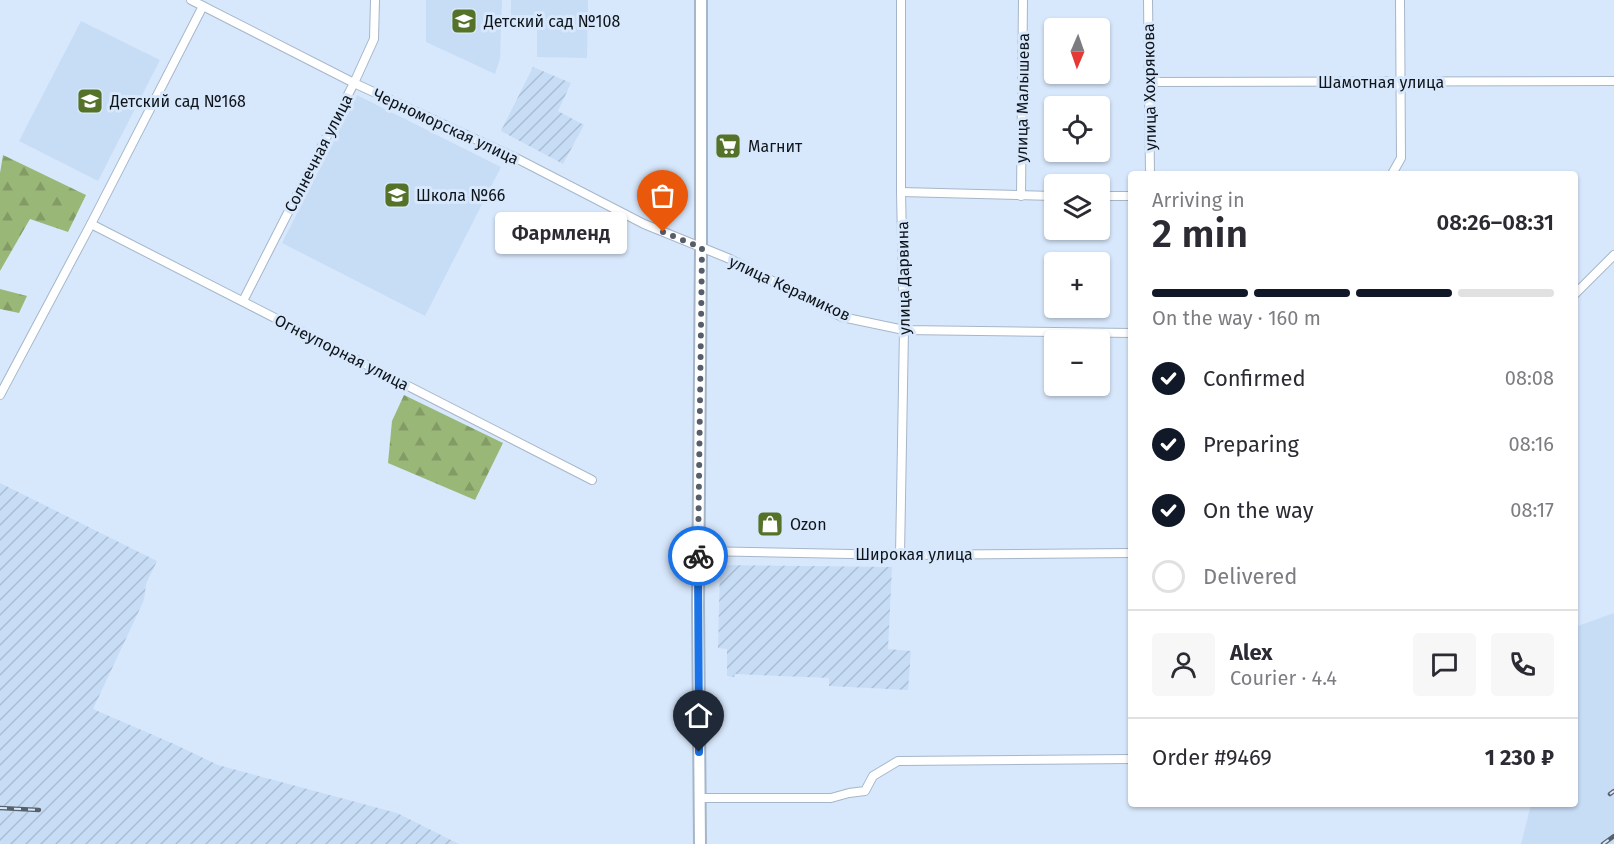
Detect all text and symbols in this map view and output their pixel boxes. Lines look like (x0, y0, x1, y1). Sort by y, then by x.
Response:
school or university icon: Детский сад №108 (449, 6, 479, 36)
place label: Детский сад №108 (483, 12, 620, 31)
north arrow (1044, 18, 1110, 84)
map controls (1044, 18, 1110, 396)
street label: улица Хохрякова (1139, 23, 1160, 151)
street label: улица Малышева (1012, 33, 1033, 163)
street label: Шамотная улица (1318, 73, 1444, 92)
street label: Черноморская улица (370, 84, 522, 169)
school or university icon: Детский сад №168 (75, 86, 105, 116)
street label: Солнечная улица (280, 91, 356, 215)
place label: Детский сад №168 (109, 92, 246, 111)
button: locate (1044, 96, 1110, 162)
supermarket icon: Магнит (713, 131, 743, 161)
place label: Магнит (748, 137, 803, 156)
pin (637, 170, 688, 232)
button: layers (1044, 174, 1110, 240)
icon: bag (646, 179, 679, 212)
school or university icon: Школа №66 (382, 180, 412, 210)
place label: Школа №66 (416, 186, 505, 205)
text: Arriving in (1152, 188, 1245, 212)
text: 08:26–08:31 (1437, 209, 1554, 236)
callout: Фармленд (495, 211, 627, 253)
text: 2 min (1152, 211, 1248, 257)
text: Фармленд (512, 221, 610, 245)
street label: улица Дарвина (893, 221, 914, 335)
street label: улица Керамиков (726, 252, 853, 325)
button: + (1044, 252, 1110, 318)
text: On the way · 160 m (1152, 306, 1321, 330)
street label: Огнеупорная улица (271, 310, 412, 395)
button: − (1044, 330, 1110, 396)
icon: check (1152, 362, 1185, 395)
text: Confirmed (1203, 365, 1306, 392)
text: 08:08 (1505, 366, 1554, 390)
icon: check (1152, 428, 1185, 461)
text: Preparing (1203, 431, 1299, 458)
text: 08:16 (1509, 432, 1554, 456)
icon: check (1152, 494, 1185, 527)
text: On the way (1203, 497, 1314, 524)
text: 08:17 (1510, 498, 1554, 522)
shop icon: Ozon (755, 509, 785, 539)
place label: Ozon (790, 515, 827, 534)
courier (668, 526, 728, 586)
icon: bike (682, 540, 715, 573)
street label: Широкая улица (855, 545, 973, 564)
text: Delivered (1203, 563, 1298, 590)
button: person (1152, 633, 1215, 696)
button: chat (1413, 633, 1476, 696)
button: phone (1491, 633, 1554, 696)
text: Alex (1230, 639, 1273, 666)
text: Courier · 4.4 (1230, 666, 1337, 690)
pin (673, 690, 724, 752)
icon: home (682, 699, 715, 732)
text: Order #9469 (1152, 744, 1272, 771)
text: 1 230 ₽ (1485, 744, 1554, 771)

